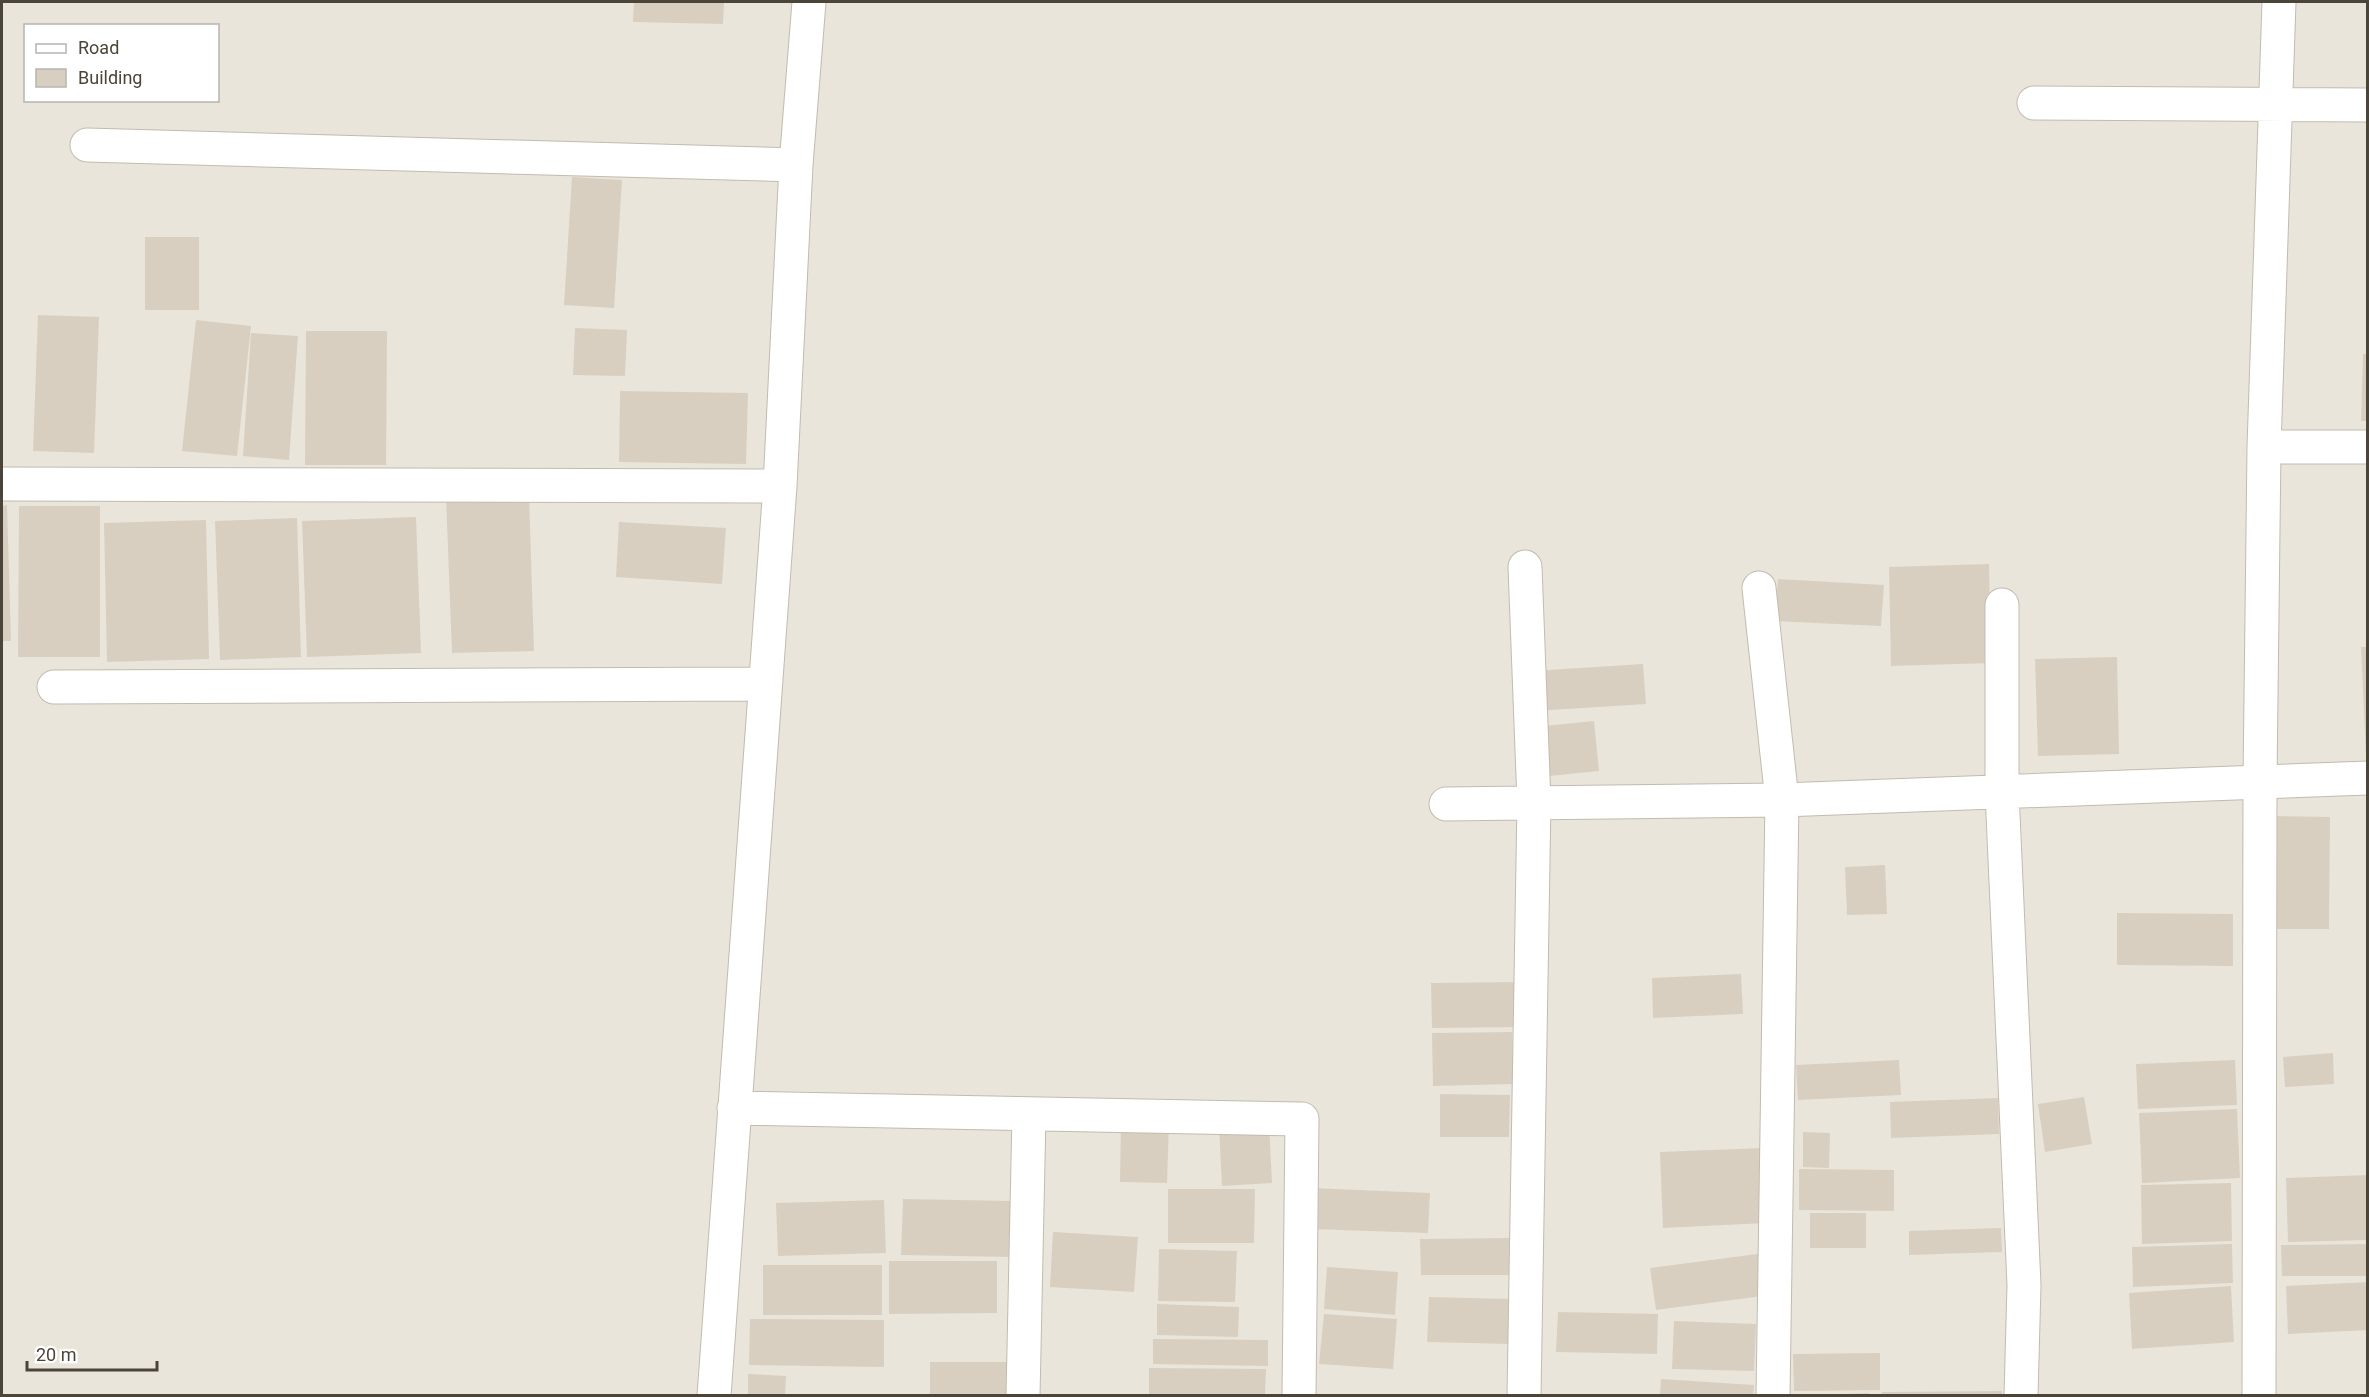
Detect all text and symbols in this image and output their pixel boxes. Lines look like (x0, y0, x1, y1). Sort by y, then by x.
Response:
legend (24, 24, 219, 102)
text: Road (78, 37, 119, 58)
text: Building (78, 67, 142, 88)
scale bar (27, 1334, 158, 1372)
text: 20 m (36, 1344, 76, 1365)

